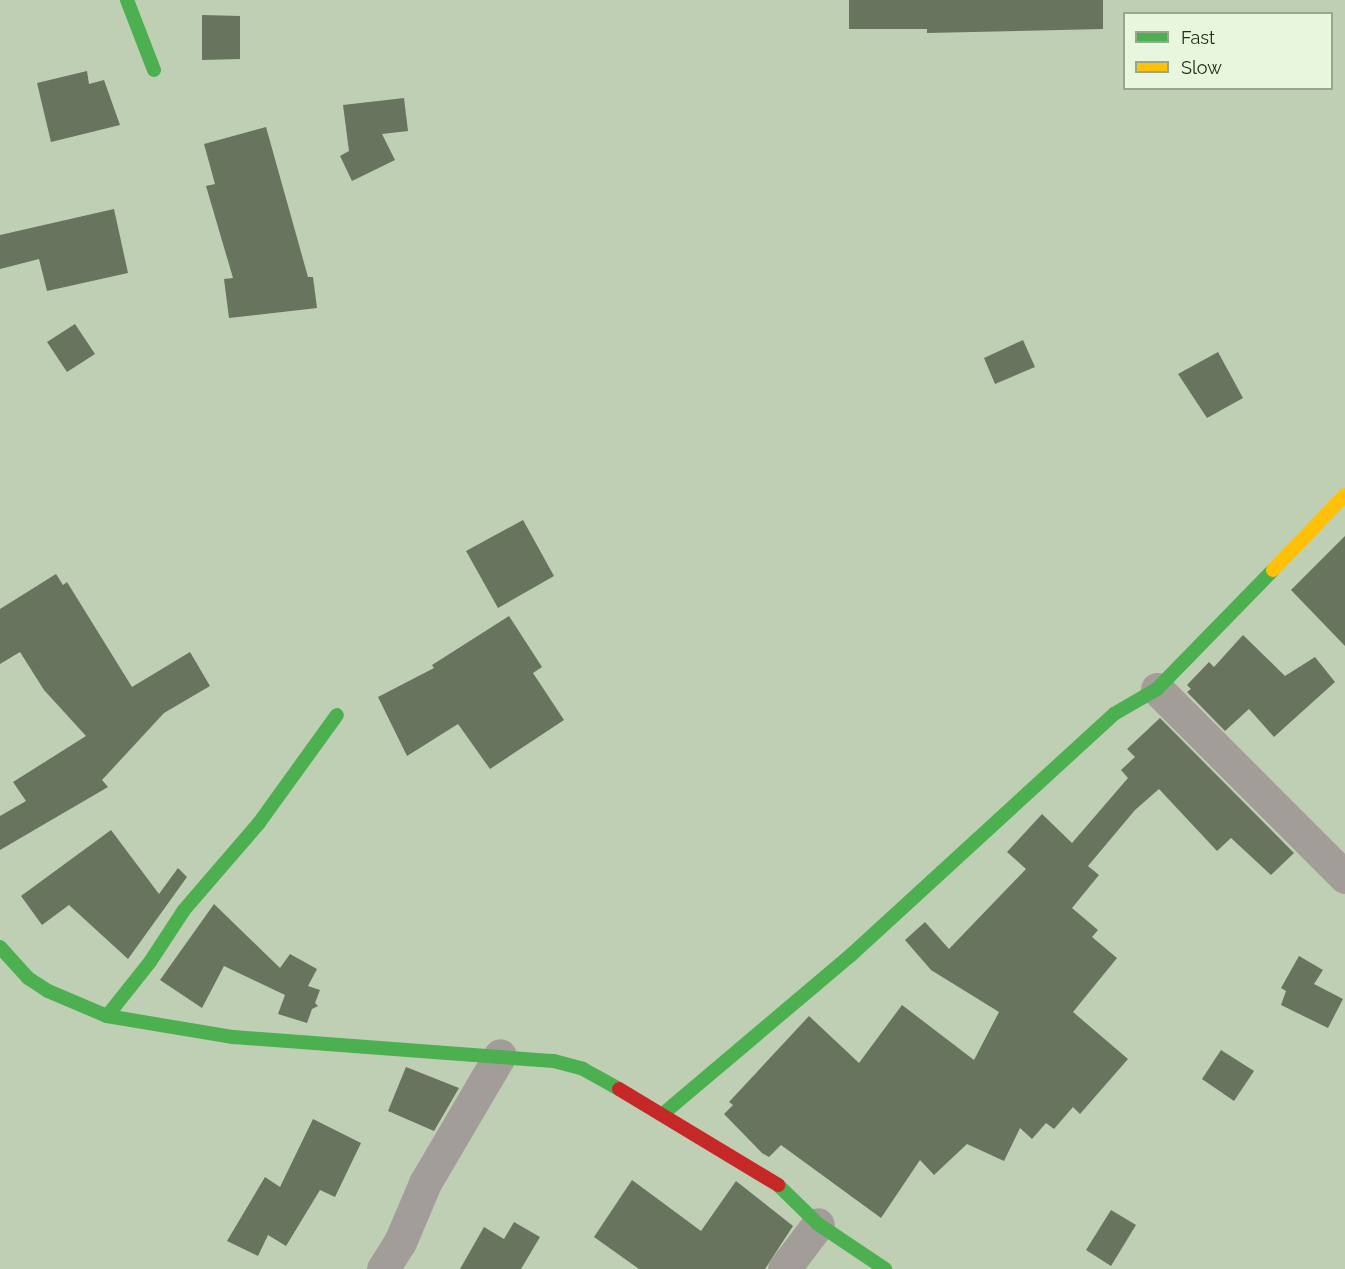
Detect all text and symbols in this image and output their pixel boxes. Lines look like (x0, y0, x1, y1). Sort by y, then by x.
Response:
legend (1123, 12, 1333, 90)
text: Fast (1181, 27, 1215, 48)
text: Slow (1181, 57, 1222, 78)

